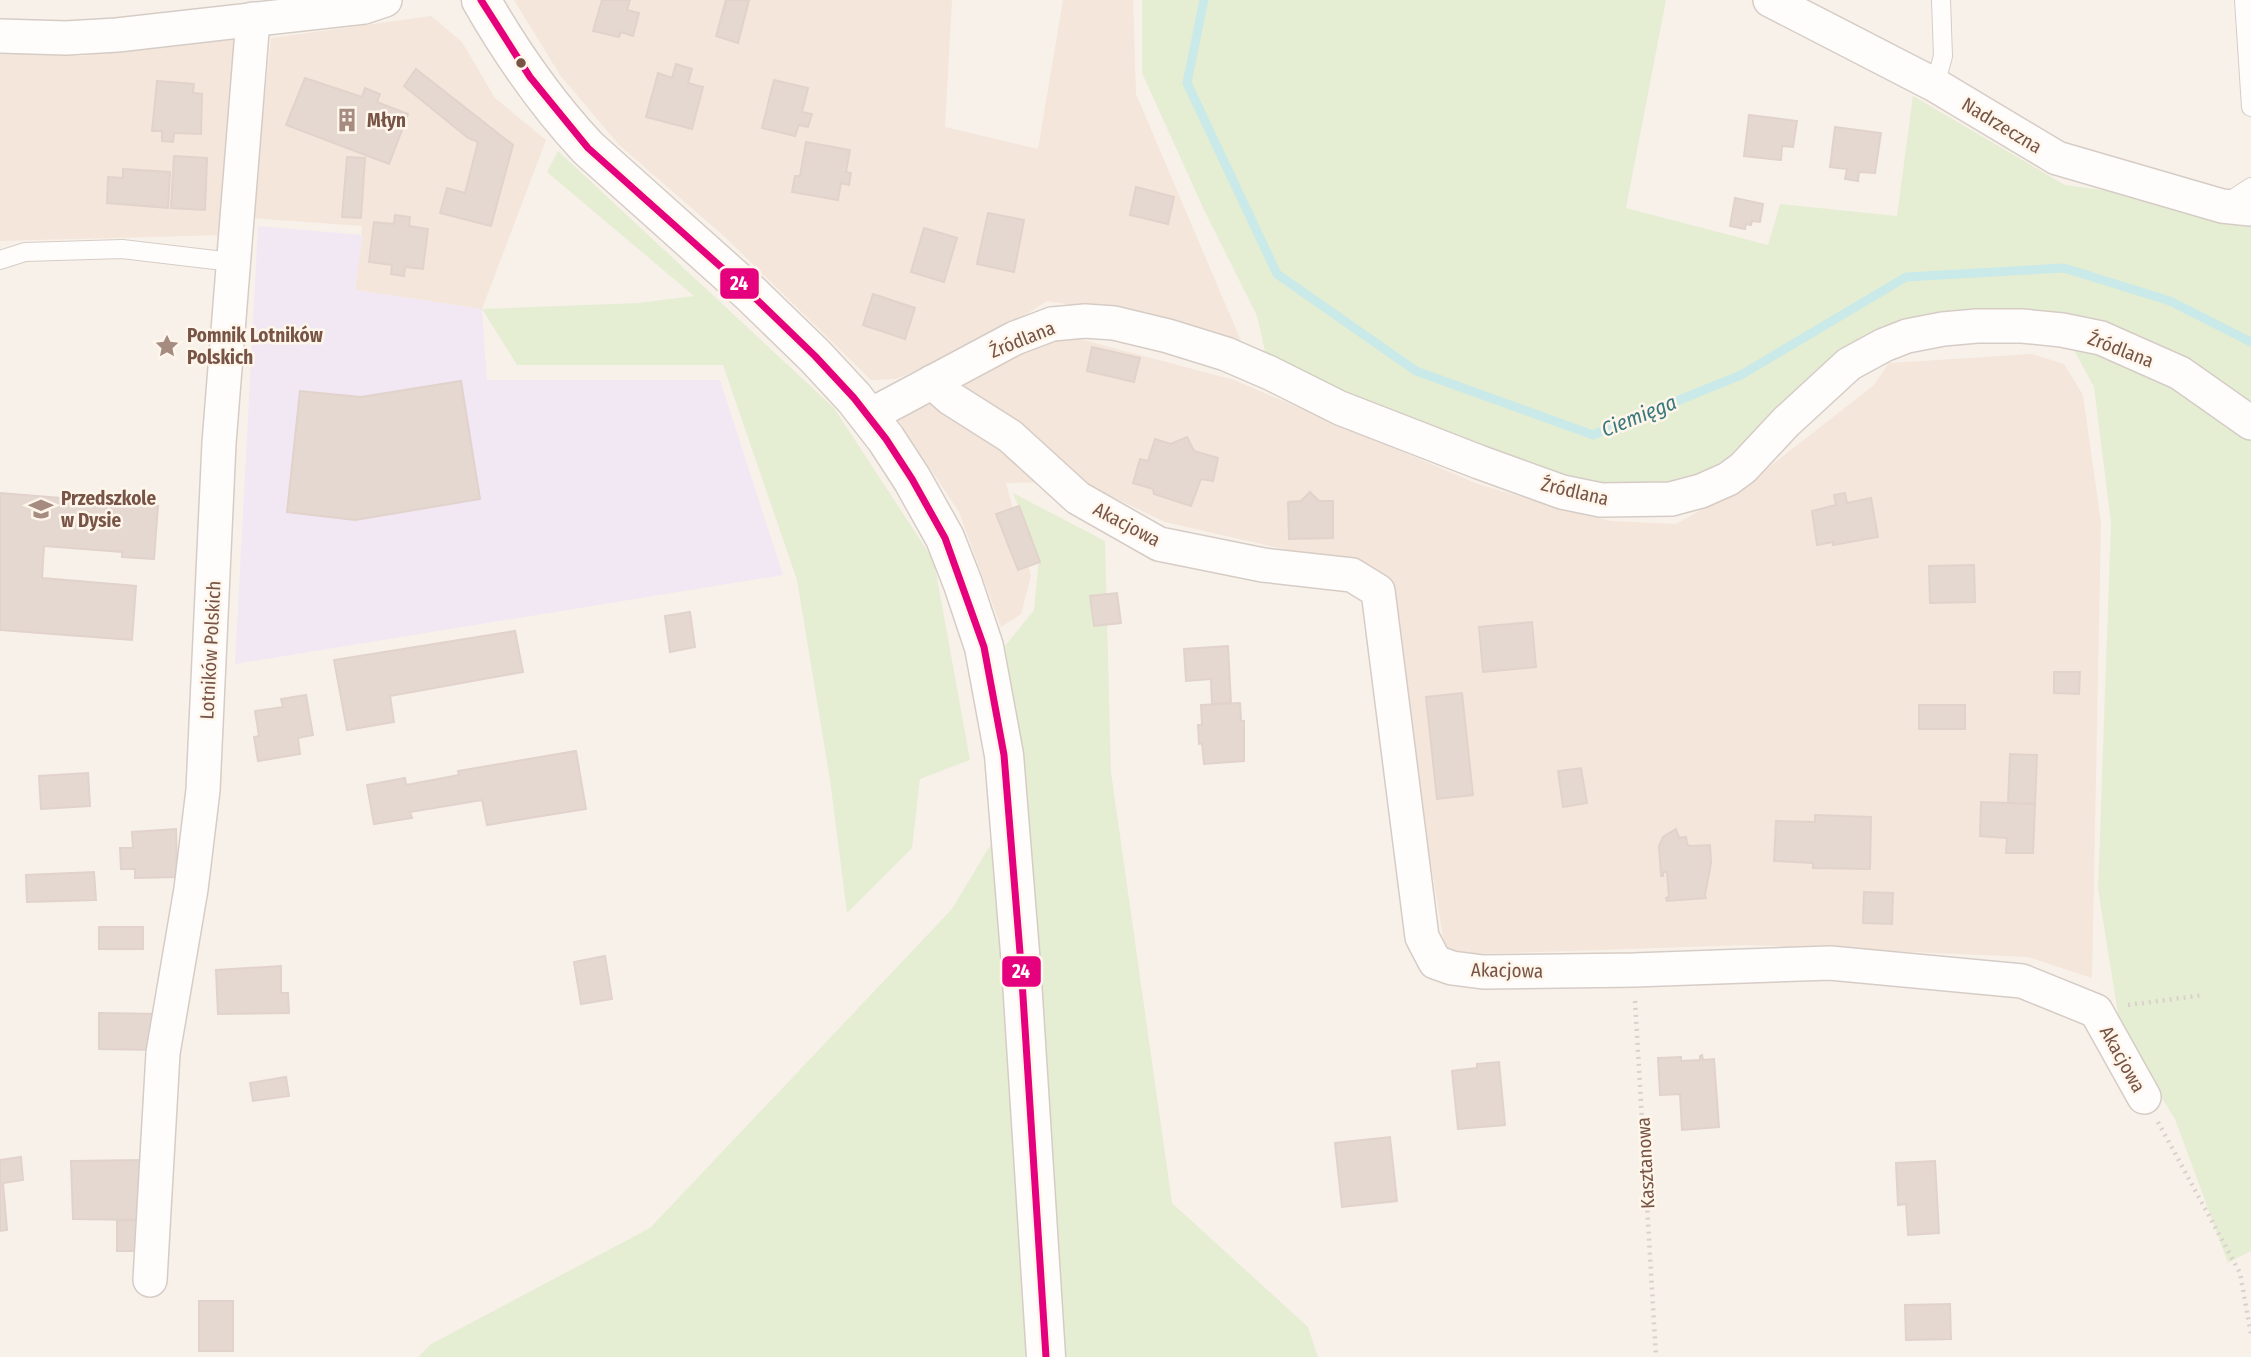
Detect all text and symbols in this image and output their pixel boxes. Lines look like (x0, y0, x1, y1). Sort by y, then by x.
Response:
unlabelled marker (514, 56, 528, 70)
street label: Nadrzeczna (1958, 93, 2046, 158)
building icon: Młyn (333, 106, 361, 134)
place label: Młyn (367, 109, 406, 132)
line badge: 24 (719, 267, 760, 300)
text: 24 (729, 272, 748, 295)
street label: Źródlana (986, 316, 1058, 363)
place label: Pomnik Lotników Polskich (187, 324, 323, 369)
street label: Źródlana (2085, 326, 2157, 372)
place icon: Pomnik Lotników Polskich (153, 332, 181, 360)
water label: Ciemięga (1598, 389, 1680, 443)
street label: Źródlana (1539, 473, 1611, 510)
place label: Przedszkole w Dysie (61, 487, 156, 532)
school or university icon: Przedszkole w Dysie (27, 495, 55, 523)
street label: Akacjowa (1089, 497, 1164, 552)
street label: Lotników Polskich (195, 580, 226, 720)
line badge: 24 (1001, 955, 1042, 988)
street label: Akacjowa (1471, 958, 1543, 983)
text: 24 (1011, 960, 1030, 983)
street label: Akacjowa (2095, 1022, 2150, 1096)
street label: Kasztanowa (1632, 1117, 1659, 1209)

